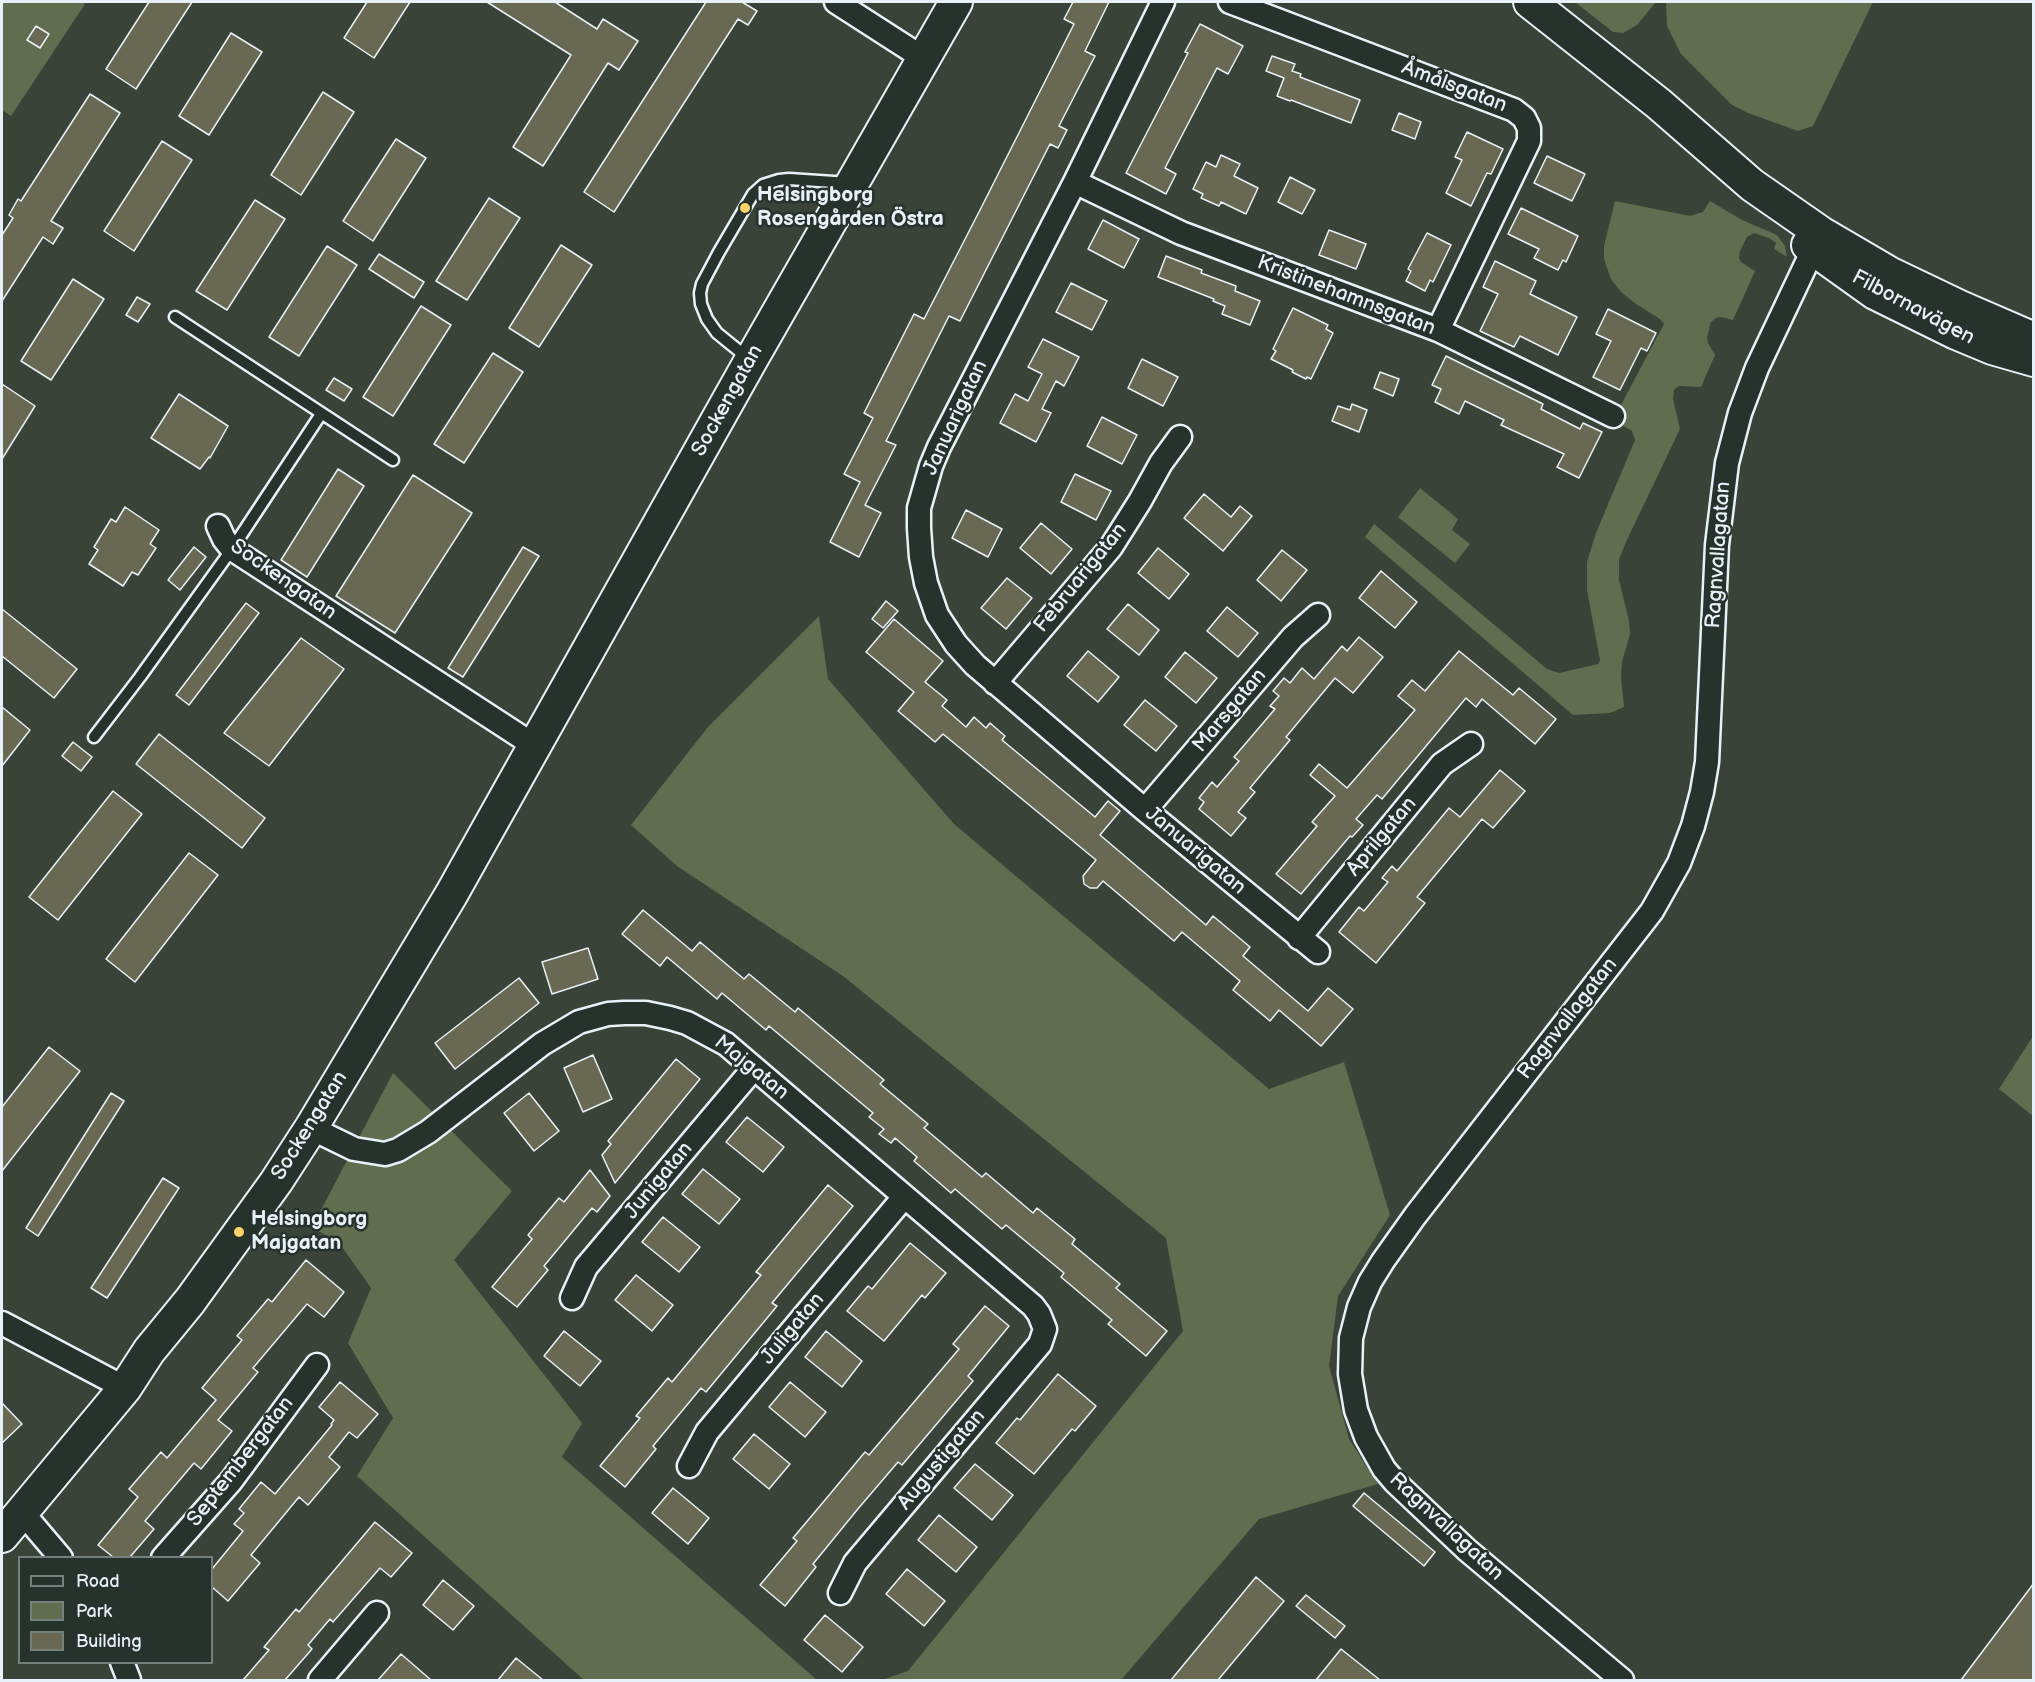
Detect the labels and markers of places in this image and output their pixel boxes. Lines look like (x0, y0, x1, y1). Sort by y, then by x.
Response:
place label: Helsingborg Rosengården Östra (757, 183, 944, 233)
marker: Helsingborg Rosengården Östra (738, 201, 752, 215)
place label: Helsingborg Majgatan (251, 1207, 367, 1257)
marker: Helsingborg Majgatan (232, 1225, 246, 1239)

